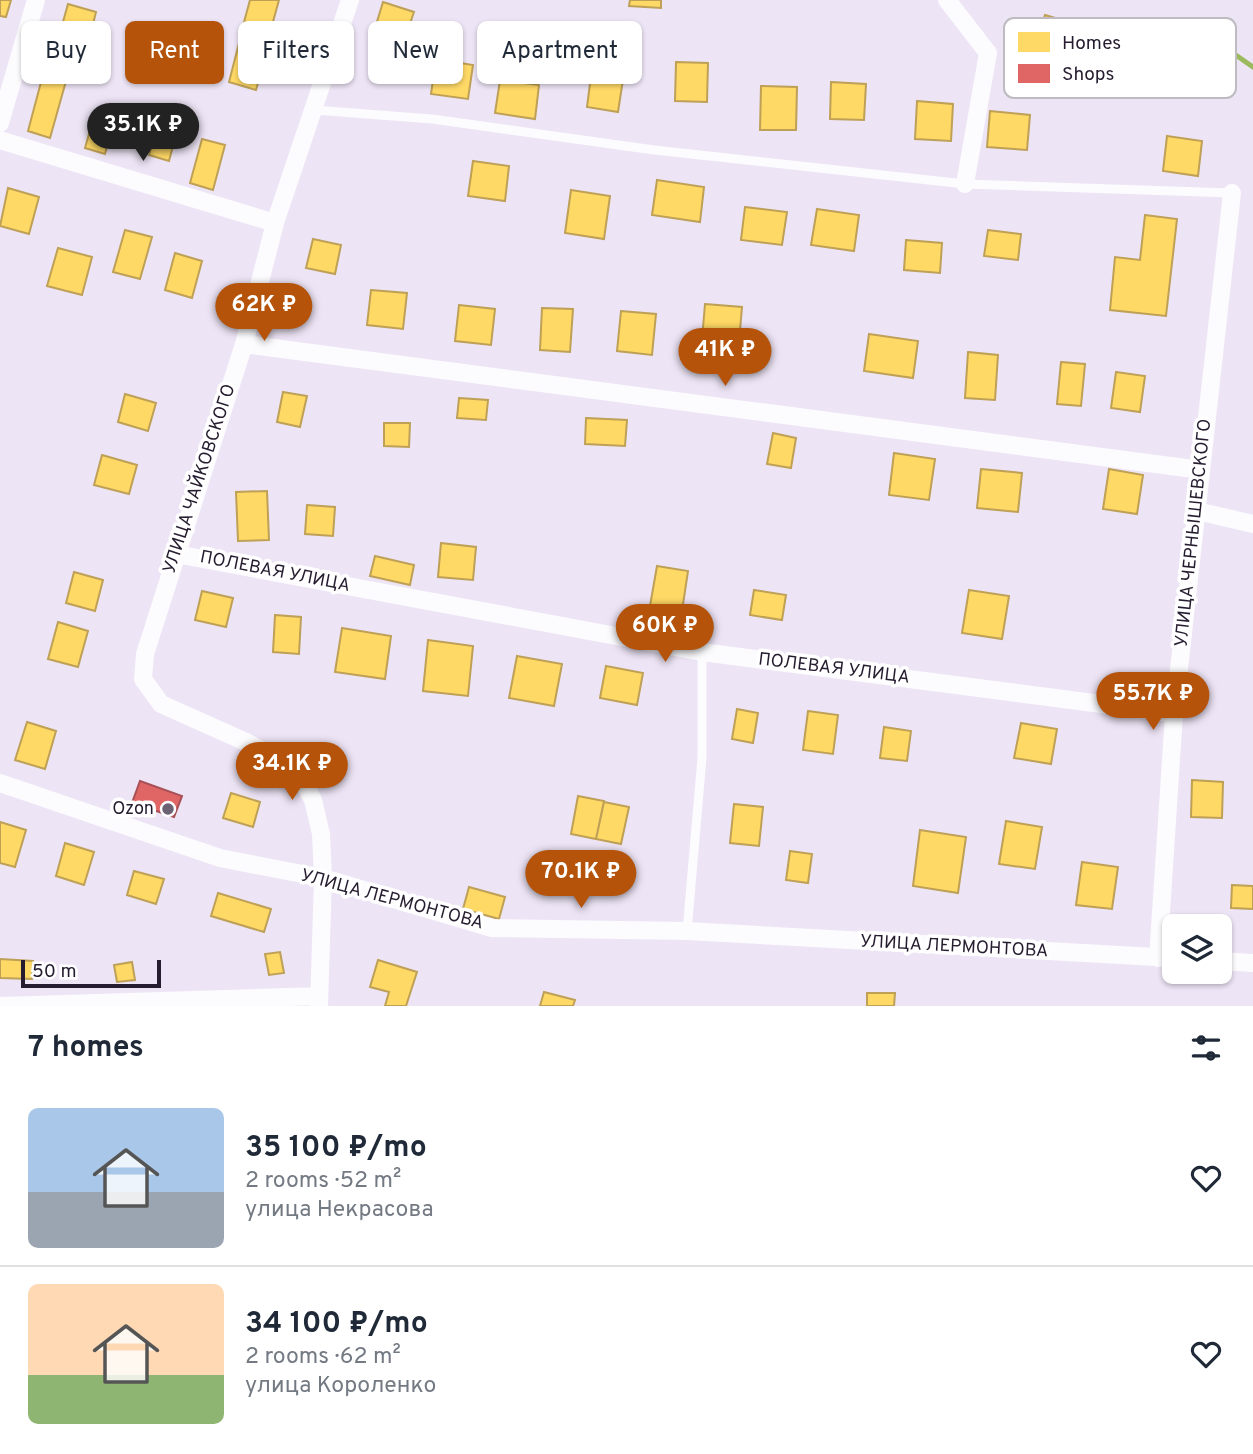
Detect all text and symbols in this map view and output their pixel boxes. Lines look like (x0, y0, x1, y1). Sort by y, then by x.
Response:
legend (1004, 18, 1236, 98)
chip: Buy (21, 21, 111, 84)
chip: Rent (125, 21, 224, 84)
chip: Filters (238, 21, 354, 84)
chip: New (368, 21, 463, 84)
chip: Apartment (477, 21, 642, 84)
text: Homes (1062, 32, 1121, 56)
text: Shops (1062, 63, 1114, 87)
pin: 35.1K ₽ (78, 104, 208, 163)
text: 35.1K ₽ (103, 111, 183, 140)
pin: 62K ₽ (215, 284, 313, 343)
text: 62K ₽ (231, 291, 297, 320)
pin: 41K ₽ (676, 328, 774, 388)
text: 41K ₽ (694, 336, 756, 365)
street label: УЛИЦА ЧАЙКОВСКОГО (157, 381, 242, 577)
street label: УЛИЦА ЧЕРНЫШЕВСКОГО (1171, 418, 1217, 648)
street label: ПОЛЕВАЯ УЛИЦА (198, 546, 352, 598)
pin: 60K ₽ (616, 604, 714, 664)
text: 60K ₽ (632, 612, 698, 641)
street label: ПОЛЕВАЯ УЛИЦА (757, 648, 911, 690)
pin: 55.7K ₽ (1088, 672, 1218, 732)
text: 55.7K ₽ (1112, 680, 1194, 709)
pin: 34.1K ₽ (227, 742, 357, 802)
text: 34.1K ₽ (252, 750, 332, 779)
place label: Ozon (112, 798, 154, 821)
marker: Ozon (160, 801, 176, 817)
pin: 70.1K ₽ (516, 850, 646, 910)
text: 70.1K ₽ (541, 858, 621, 887)
street label: УЛИЦА ЛЕРМОНТОВА (298, 865, 486, 935)
map controls (1162, 914, 1232, 984)
button: layers (1162, 914, 1232, 984)
street label: УЛИЦА ЛЕРМОНТОВА (859, 931, 1049, 963)
scale bar (21, 957, 161, 989)
text: 50 m (32, 960, 77, 984)
icon: filters (1187, 1029, 1225, 1067)
text: 7 homes (28, 1030, 144, 1067)
text: 35 100 ₽/mo (245, 1130, 427, 1167)
icon: home (84, 1136, 168, 1220)
icon: heart (1187, 1159, 1225, 1197)
text: 2 rooms · 52 m² (245, 1167, 401, 1196)
text: улица Некрасова (245, 1196, 433, 1225)
text: 34 100 ₽/mo (245, 1306, 428, 1343)
icon: home (84, 1312, 168, 1396)
icon: heart (1187, 1335, 1225, 1373)
text: 2 rooms · 62 m² (245, 1343, 401, 1372)
text: улица Короленко (245, 1372, 436, 1401)

